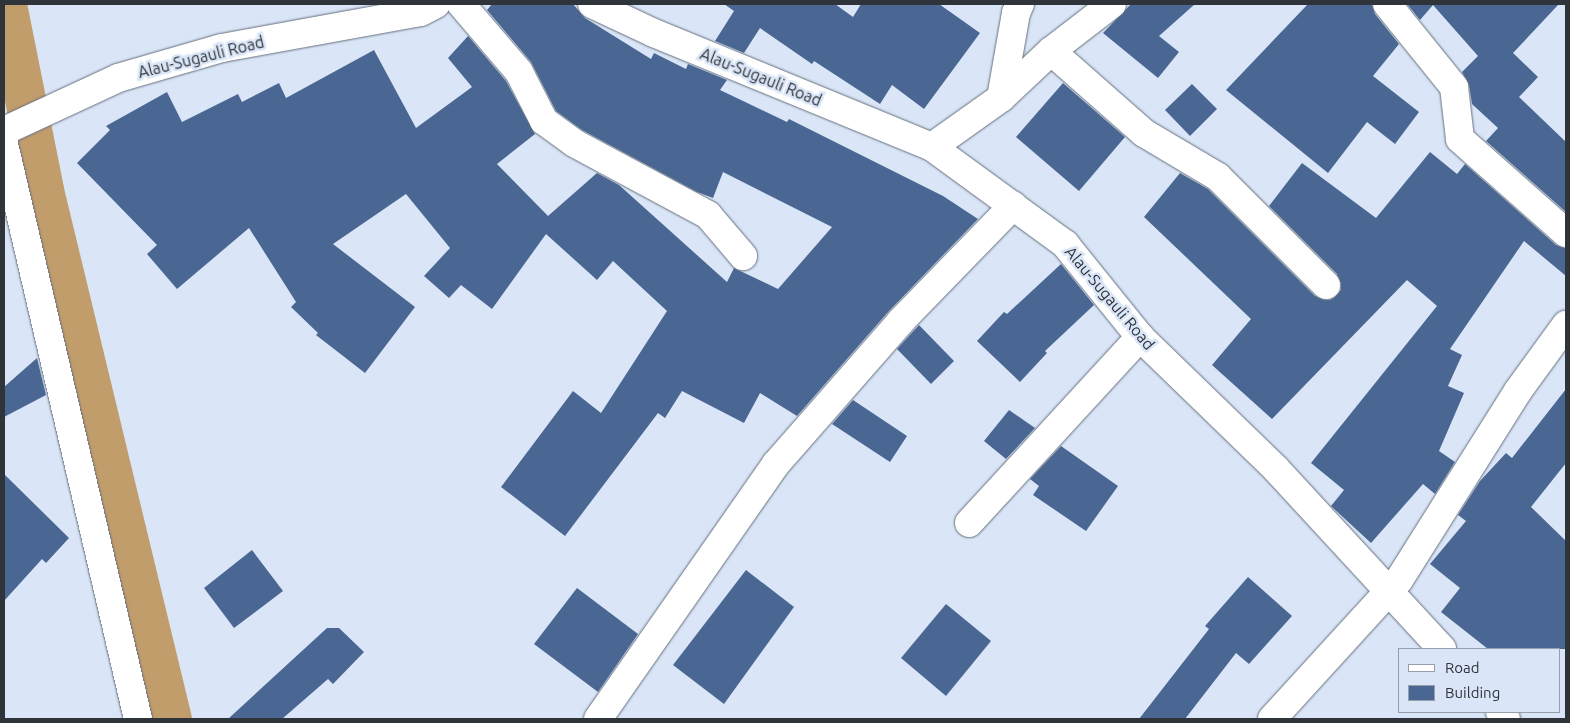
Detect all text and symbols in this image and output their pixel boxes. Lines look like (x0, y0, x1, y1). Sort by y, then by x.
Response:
street label: Alau-Sugauli Road (136, 32, 266, 82)
street label: Alau-Sugauli Road (697, 44, 825, 110)
street label: Alau-Sugauli Road (1061, 242, 1159, 354)
legend (1398, 648, 1560, 713)
text: Road (1445, 659, 1480, 676)
text: Building (1445, 684, 1500, 701)

